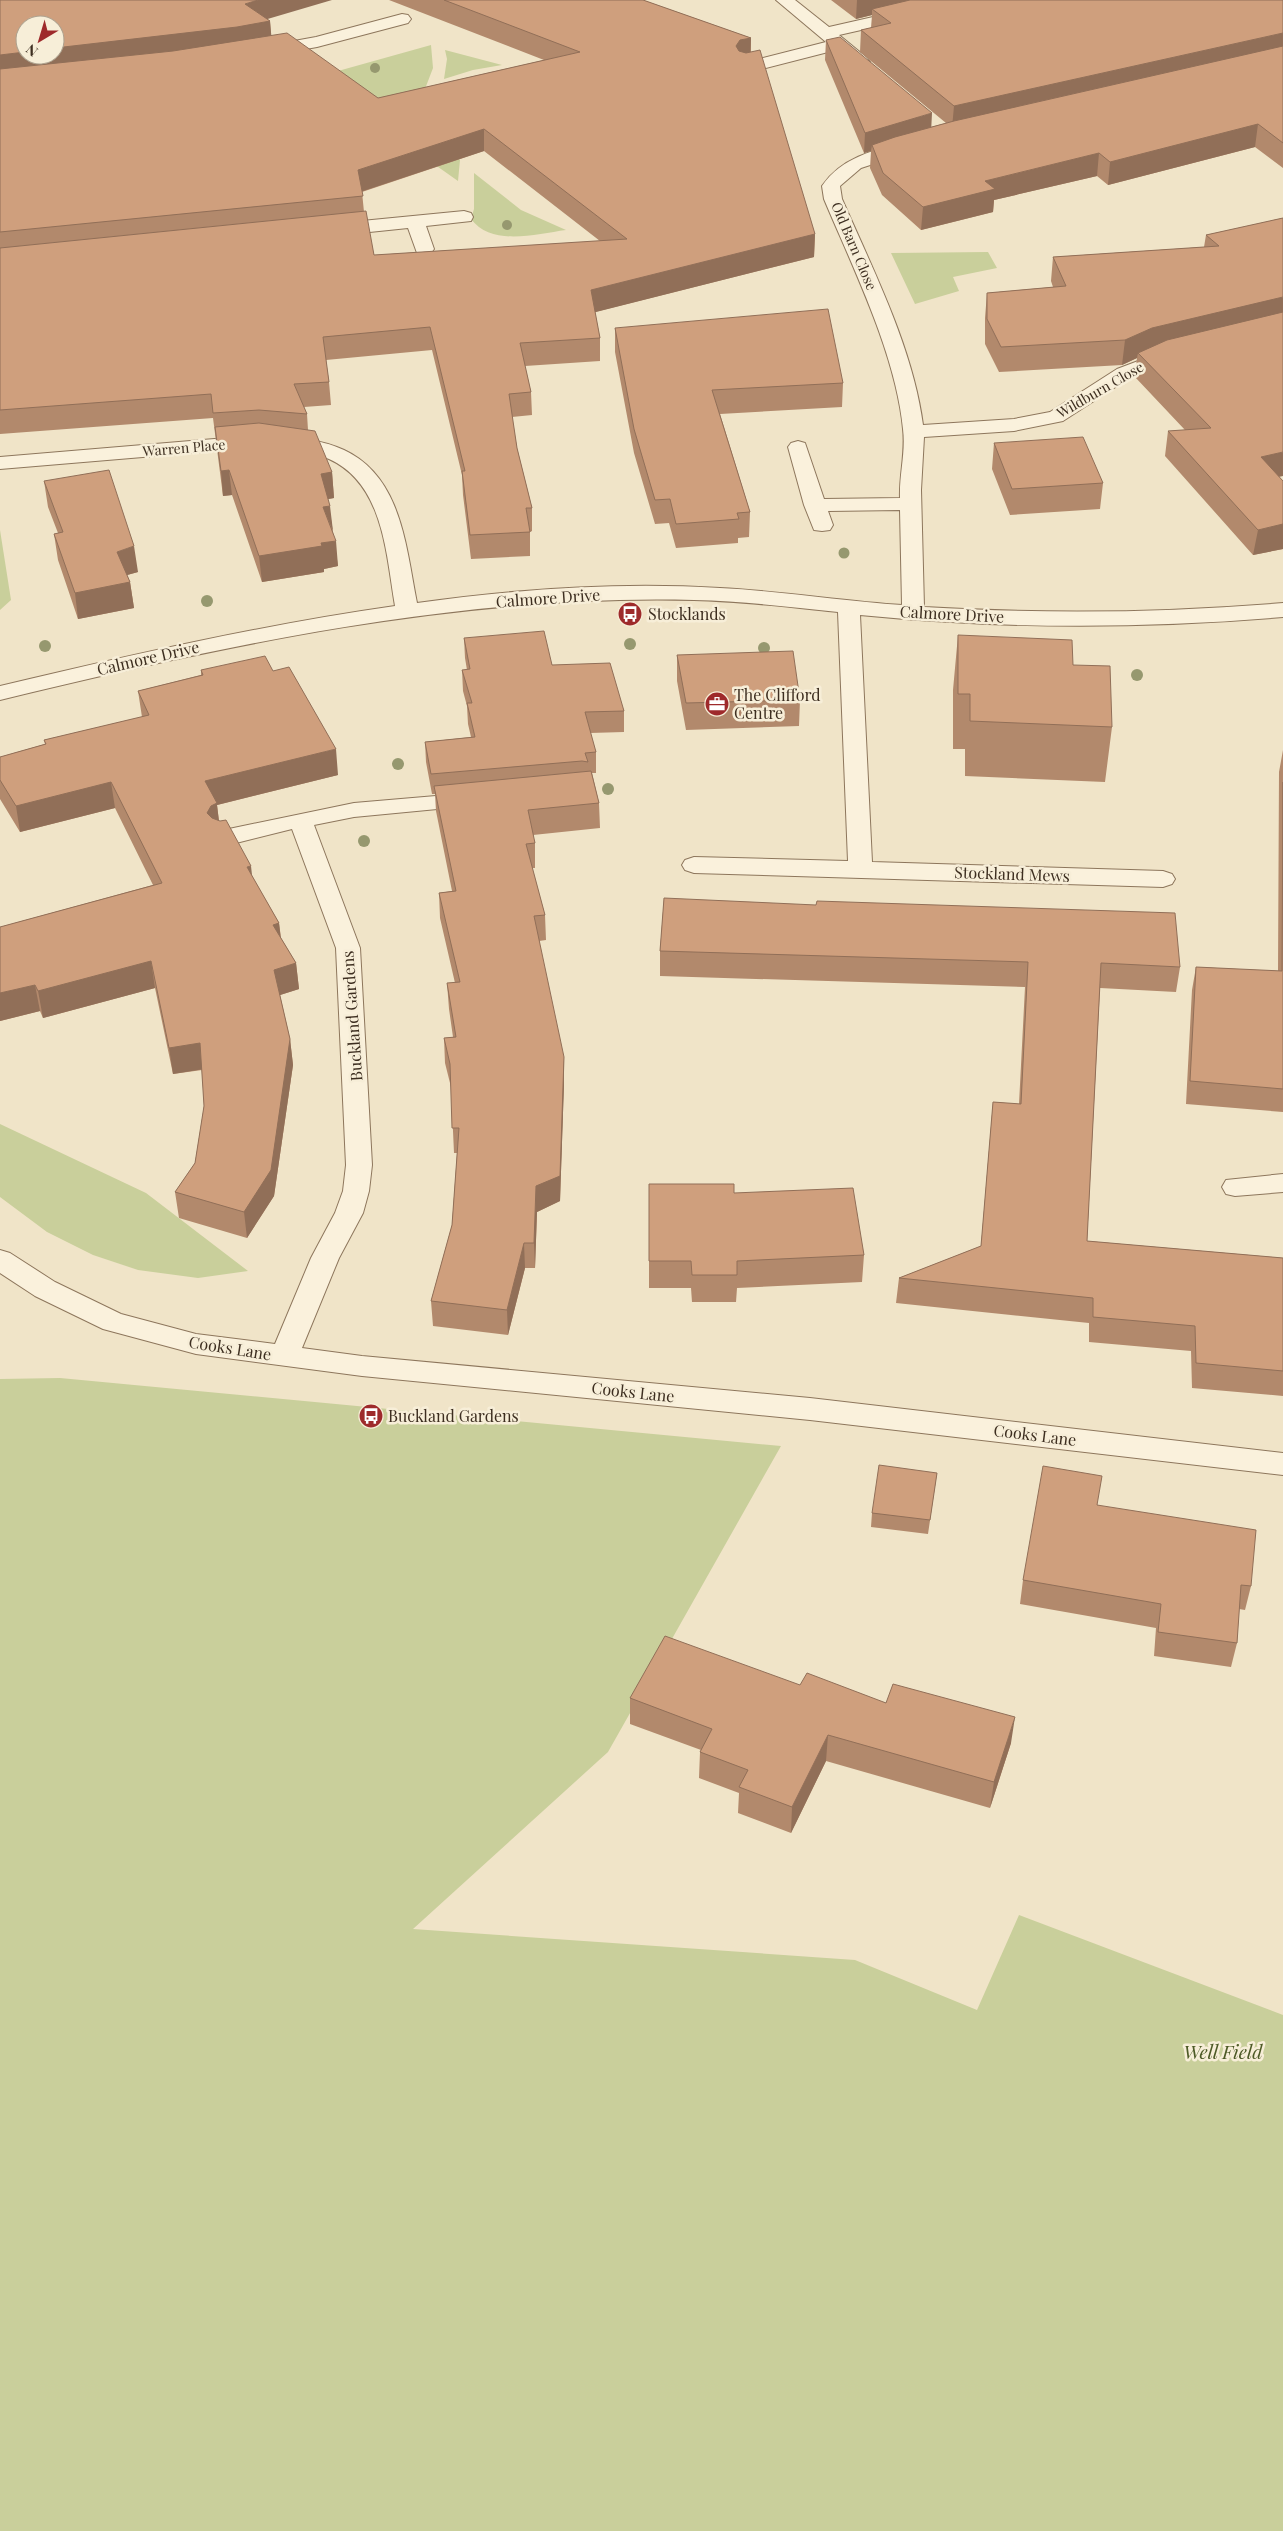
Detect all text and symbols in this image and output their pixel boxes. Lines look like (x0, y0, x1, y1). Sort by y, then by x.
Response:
north arrow (15, 15, 65, 65)
text: N (22, 40, 42, 61)
street label: Old Barn Close (827, 199, 882, 293)
street label: Wildburn Close (1052, 357, 1147, 423)
street label: Warren Place (141, 434, 226, 461)
street label: Calmore Drive (495, 583, 601, 612)
street label: Calmore Drive (899, 600, 1005, 627)
bus stop icon: Stocklands (617, 601, 643, 627)
place label: Stocklands (648, 603, 726, 624)
street label: Calmore Drive (95, 636, 201, 680)
place label: The Clifford Centre (734, 684, 821, 723)
office icon: The Clifford Centre (704, 691, 730, 717)
street label: Stockland Mews (954, 861, 1070, 886)
street label: Buckland Gardens (336, 950, 367, 1082)
street label: Cooks Lane (187, 1331, 273, 1364)
street label: Cooks Lane (591, 1377, 676, 1406)
bus stop icon: Buckland Gardens (358, 1403, 384, 1429)
place label: Buckland Gardens (388, 1405, 519, 1426)
street label: Cooks Lane (992, 1419, 1078, 1450)
park label: Well Field (1183, 2038, 1263, 2064)

